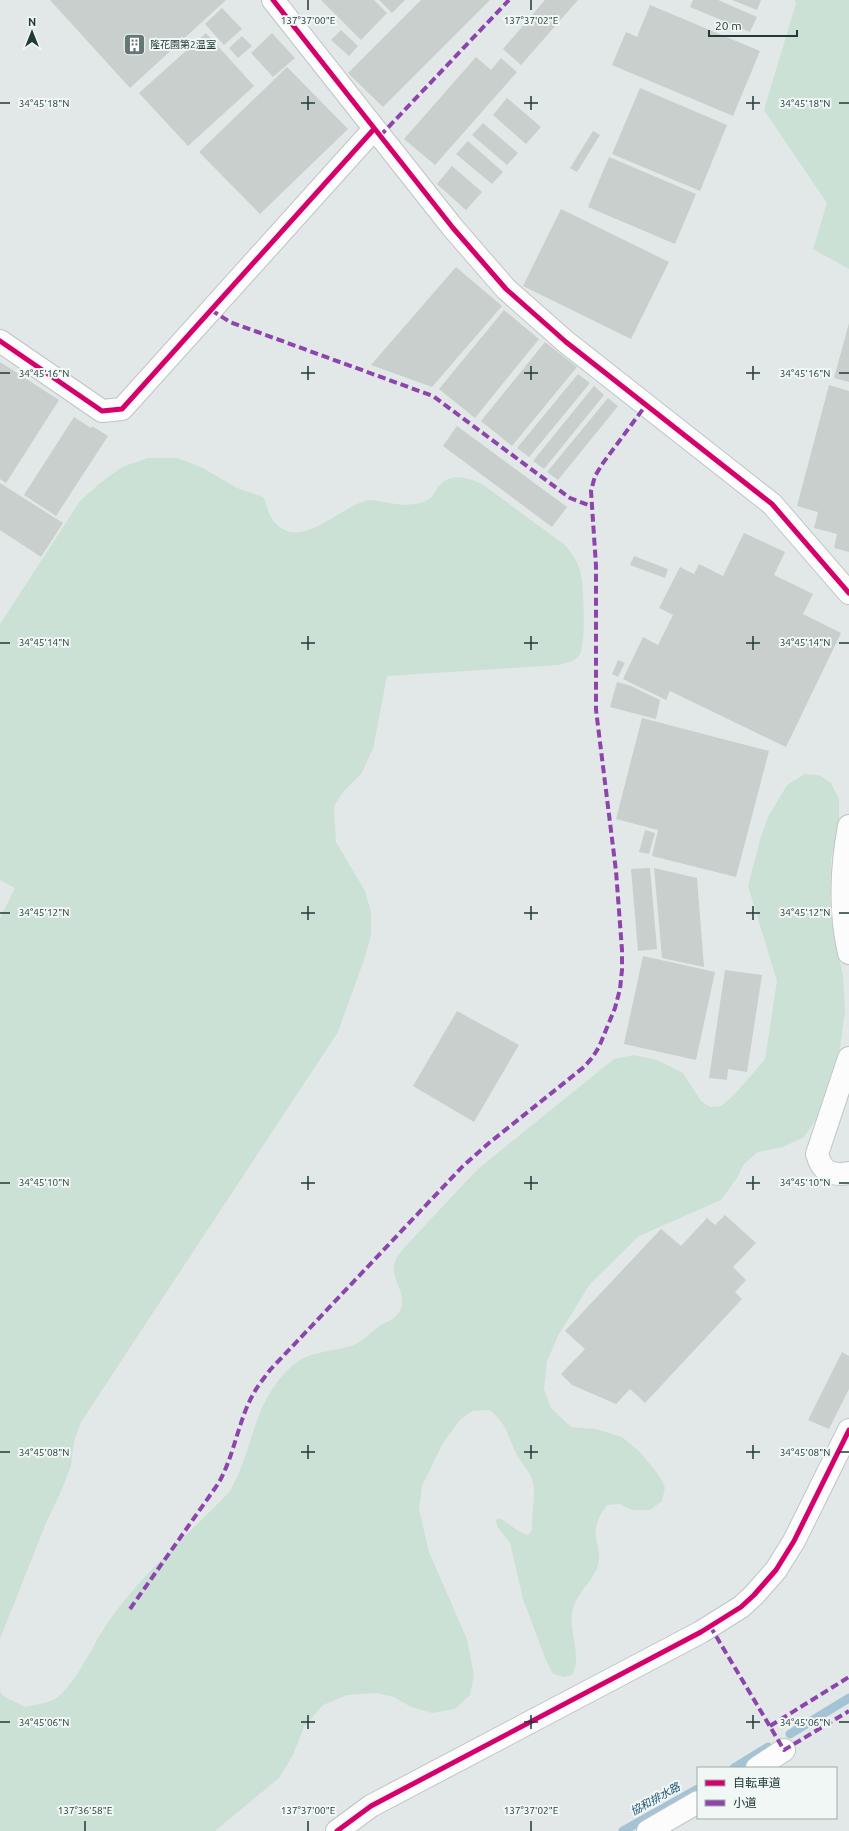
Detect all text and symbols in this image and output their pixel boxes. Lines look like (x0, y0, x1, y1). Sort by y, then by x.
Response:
north arrow (12, 12, 52, 52)
scale bar (709, 12, 797, 38)
text: 137°37'00"E (281, 15, 336, 26)
text: 137°37'02"E (504, 15, 559, 26)
text: N (28, 16, 36, 28)
text: 20 m (715, 19, 742, 32)
building icon: 隆花園第2温室 (121, 31, 147, 57)
place label: 隆花園第2温室 (150, 39, 216, 50)
text: 34°45'18"N (19, 98, 69, 109)
text: 34°45'18"N (780, 98, 830, 109)
text: 34°45'16"N (19, 368, 69, 379)
text: 34°45'16"N (780, 368, 830, 379)
text: 34°45'14"N (19, 637, 69, 648)
text: 34°45'14"N (780, 637, 830, 648)
text: 34°45'12"N (19, 907, 69, 918)
text: 34°45'12"N (780, 907, 830, 918)
text: 34°45'10"N (19, 1177, 69, 1188)
text: 34°45'10"N (780, 1177, 830, 1188)
text: 34°45'08"N (19, 1447, 69, 1458)
text: 34°45'08"N (780, 1447, 830, 1458)
text: 34°45'06"N (19, 1717, 69, 1728)
text: 34°45'06"N (780, 1717, 830, 1728)
legend (697, 1767, 837, 1819)
text: 自転車道 (733, 1776, 781, 1789)
water label: 協和排水路 (628, 1780, 683, 1818)
text: 小道 (733, 1796, 757, 1809)
text: 137°36'58"E (58, 1805, 113, 1816)
text: 137°37'00"E (281, 1805, 336, 1816)
text: 137°37'02"E (504, 1805, 559, 1816)

